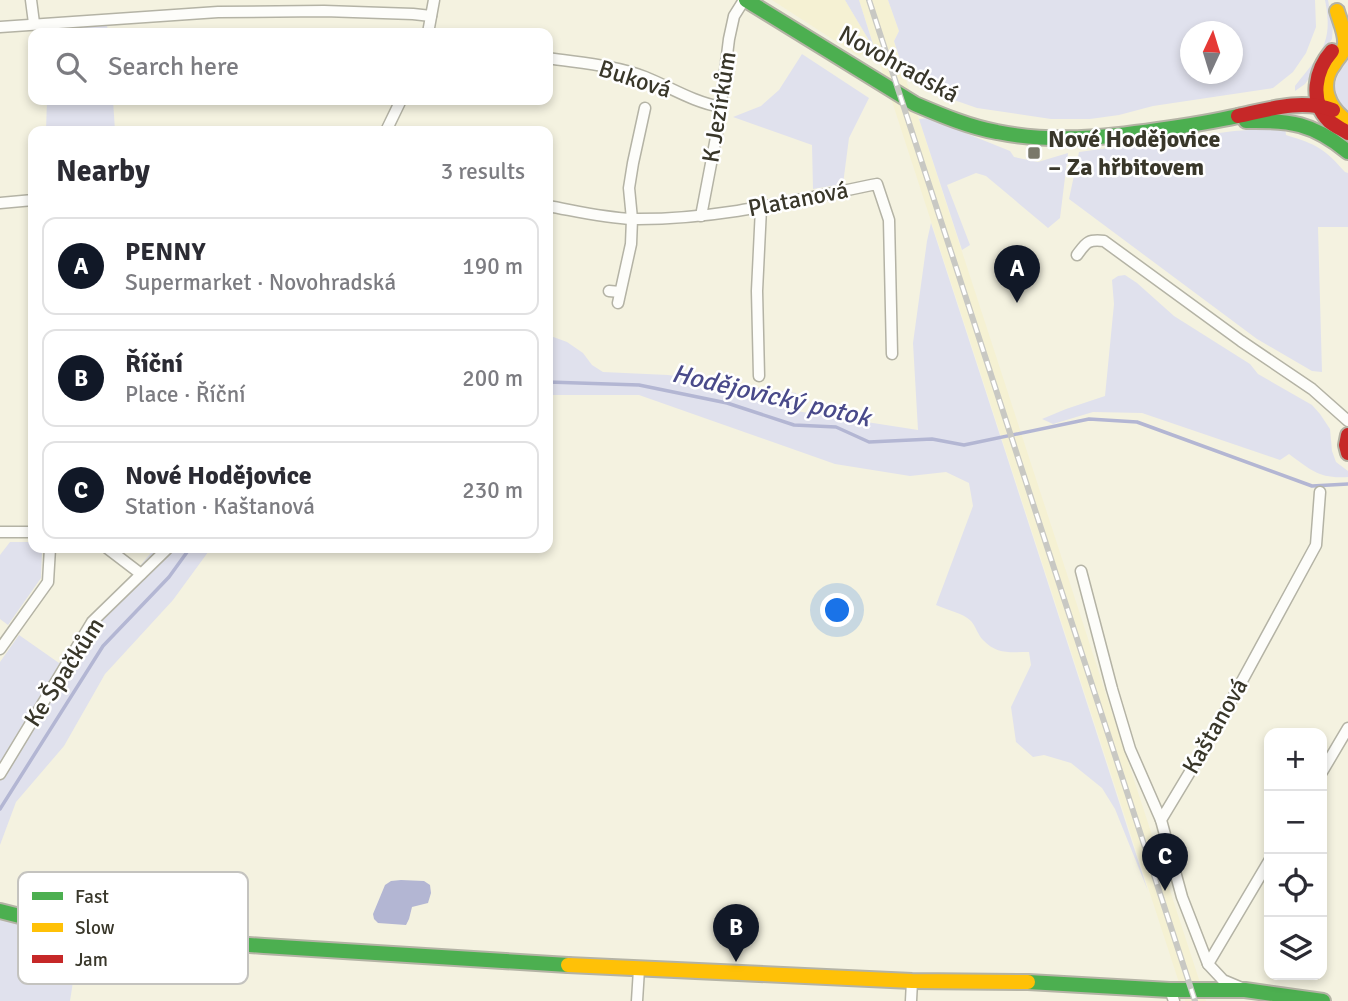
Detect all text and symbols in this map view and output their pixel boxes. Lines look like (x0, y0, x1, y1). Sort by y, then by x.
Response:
street label: Novohradská (834, 19, 964, 109)
north arrow (1180, 21, 1243, 84)
search box (28, 28, 553, 105)
icon: search (52, 48, 90, 86)
street label: K Jezírkům (695, 49, 743, 165)
text: Search here (108, 51, 239, 83)
street label: Buková (595, 53, 675, 105)
place label: Nové Hodějovice – Za hřbitovem (1048, 124, 1220, 182)
marker: Nové Hodějovice – Za hřbitovem (1026, 145, 1042, 161)
text: Nearby (56, 153, 150, 190)
text: 3 results (441, 157, 525, 186)
street label: Platanová (745, 175, 851, 223)
text: PENNY (125, 236, 205, 268)
pin: A (994, 245, 1040, 303)
text: A (74, 252, 88, 281)
text: 190 m (462, 252, 523, 281)
text: Supermarket · Novohradská (125, 268, 396, 297)
text: Říční (125, 348, 183, 380)
water label: Hodějovický potok (669, 358, 875, 435)
text: B (74, 364, 88, 393)
text: 200 m (462, 364, 523, 393)
text: Place · Říční (125, 380, 245, 409)
text: Nové Hodějovice (125, 460, 312, 492)
text: C (74, 476, 88, 505)
text: 230 m (462, 476, 523, 505)
text: Station · Kaštanová (125, 492, 315, 521)
your location (820, 593, 854, 627)
street label: Ke Špačkům (18, 612, 110, 732)
street label: Kaštanová (1176, 673, 1254, 779)
map controls (1264, 728, 1327, 980)
button: + (1264, 728, 1327, 791)
button: − (1264, 791, 1327, 854)
pin: C (1142, 833, 1188, 891)
button: locate (1264, 854, 1327, 917)
legend (18, 872, 248, 984)
text: Fast (75, 885, 109, 909)
pin: B (713, 904, 759, 962)
text: Slow (75, 916, 115, 940)
button: layers (1264, 917, 1327, 980)
text: Jam (75, 948, 108, 972)

